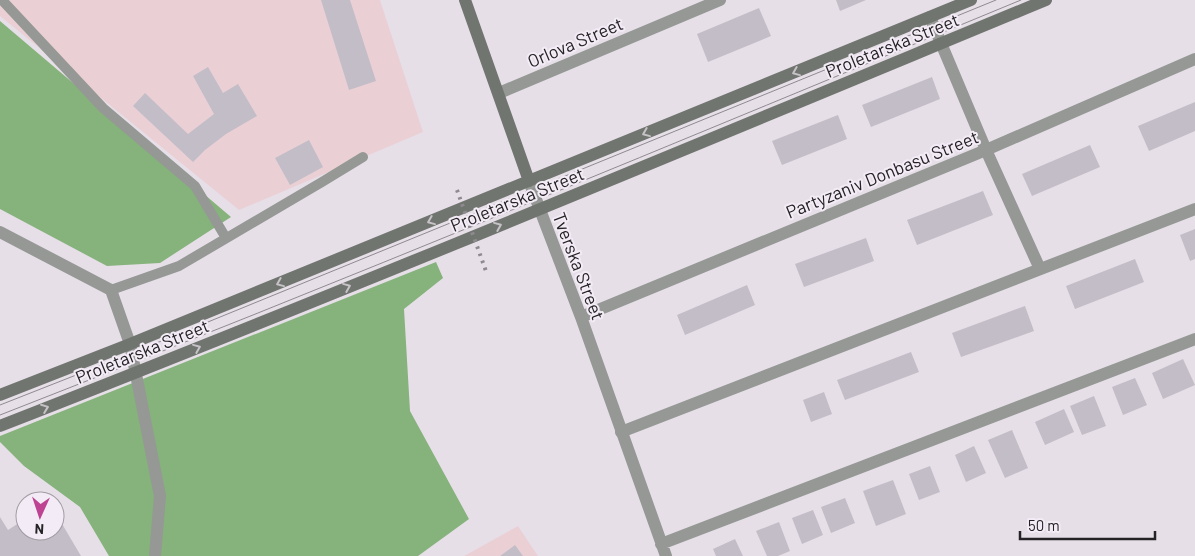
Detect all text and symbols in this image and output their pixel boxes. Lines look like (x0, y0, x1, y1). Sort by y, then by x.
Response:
street label: Proletarska Street (822, 8, 962, 82)
street label: Orlova Street (524, 12, 626, 72)
one-way arrow (792, 65, 801, 76)
street label: Partyzaniv Donbasu Street (782, 125, 982, 223)
one-way arrow (642, 127, 651, 138)
street label: Proletarska Street (447, 162, 587, 236)
street label: Tverska Street (548, 209, 610, 323)
one-way arrow (427, 216, 435, 226)
one-way arrow (493, 222, 502, 233)
one-way arrow (276, 276, 285, 287)
one-way arrow (342, 283, 351, 293)
street label: Proletarska Street (72, 314, 212, 388)
one-way arrow (192, 344, 200, 354)
one-way arrow (41, 404, 49, 414)
north arrow (15, 491, 65, 541)
scale bar (1020, 508, 1155, 540)
text: 50 m (1028, 516, 1060, 534)
text: N (34, 521, 44, 538)

